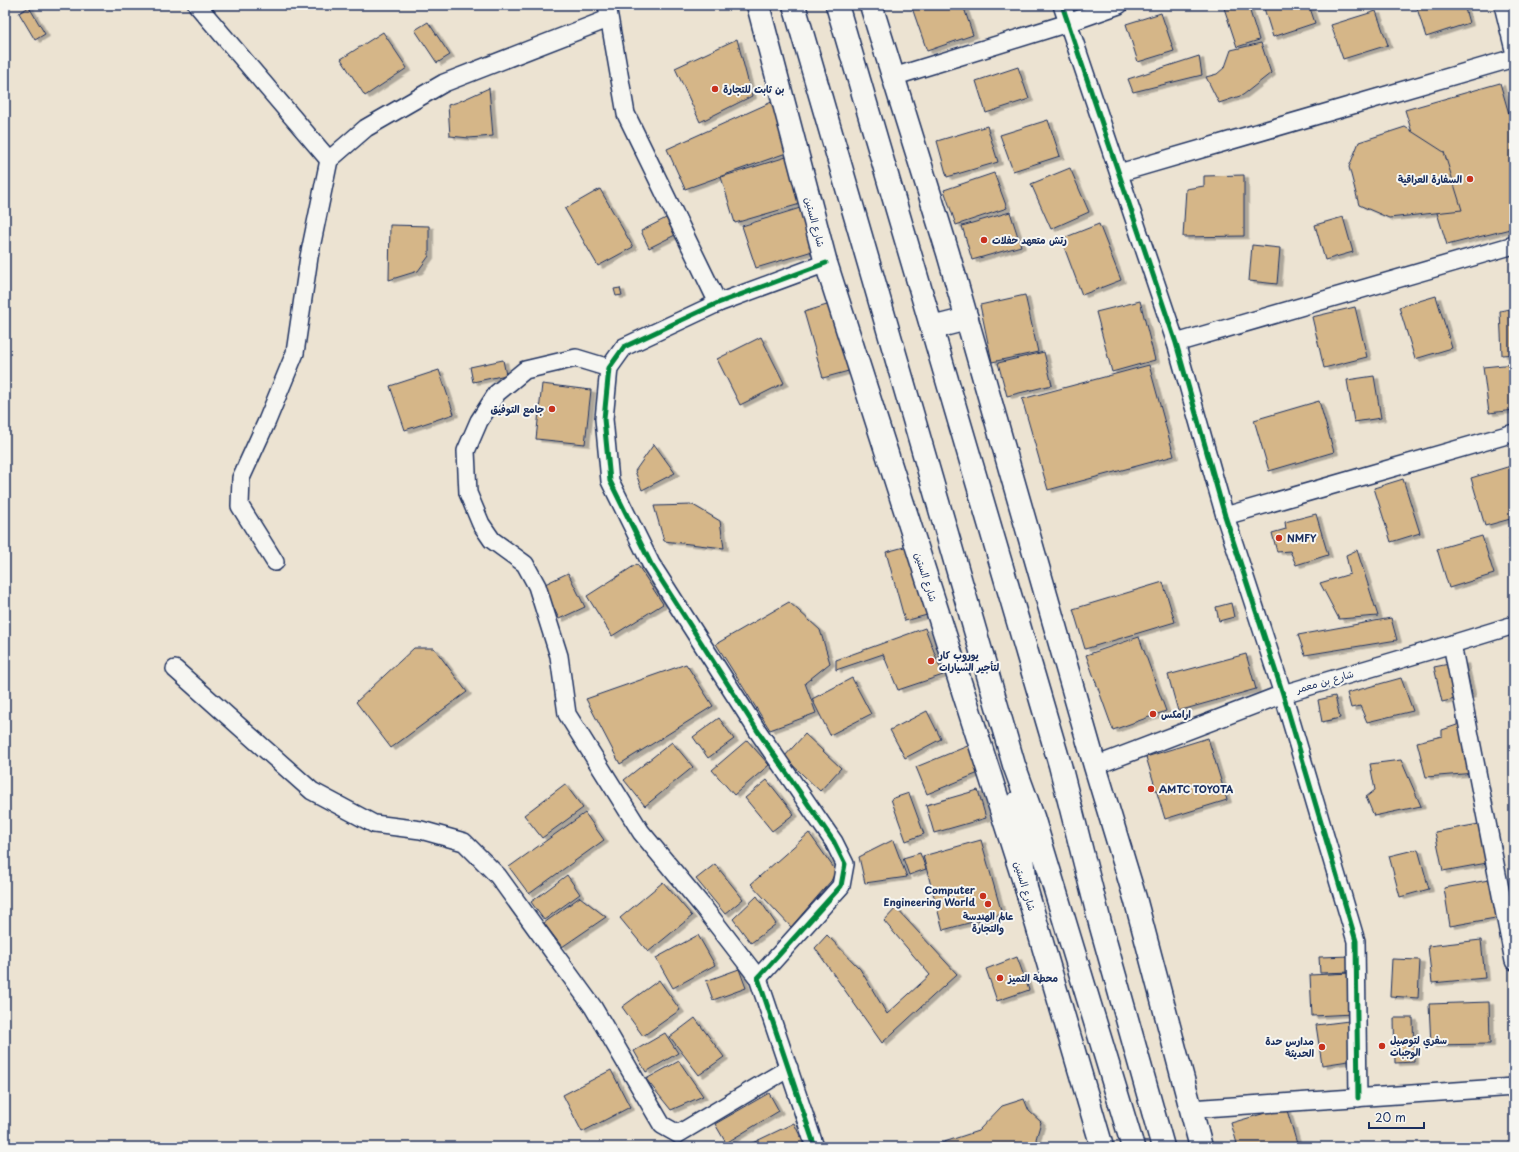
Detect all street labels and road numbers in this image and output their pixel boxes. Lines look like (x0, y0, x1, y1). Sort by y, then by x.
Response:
street label: شارع الستين (801, 195, 829, 249)
street label: شارع الستين (910, 550, 942, 604)
street label: شارع بن معمر (1294, 665, 1356, 697)
street label: شارع الستين (1010, 859, 1040, 913)

